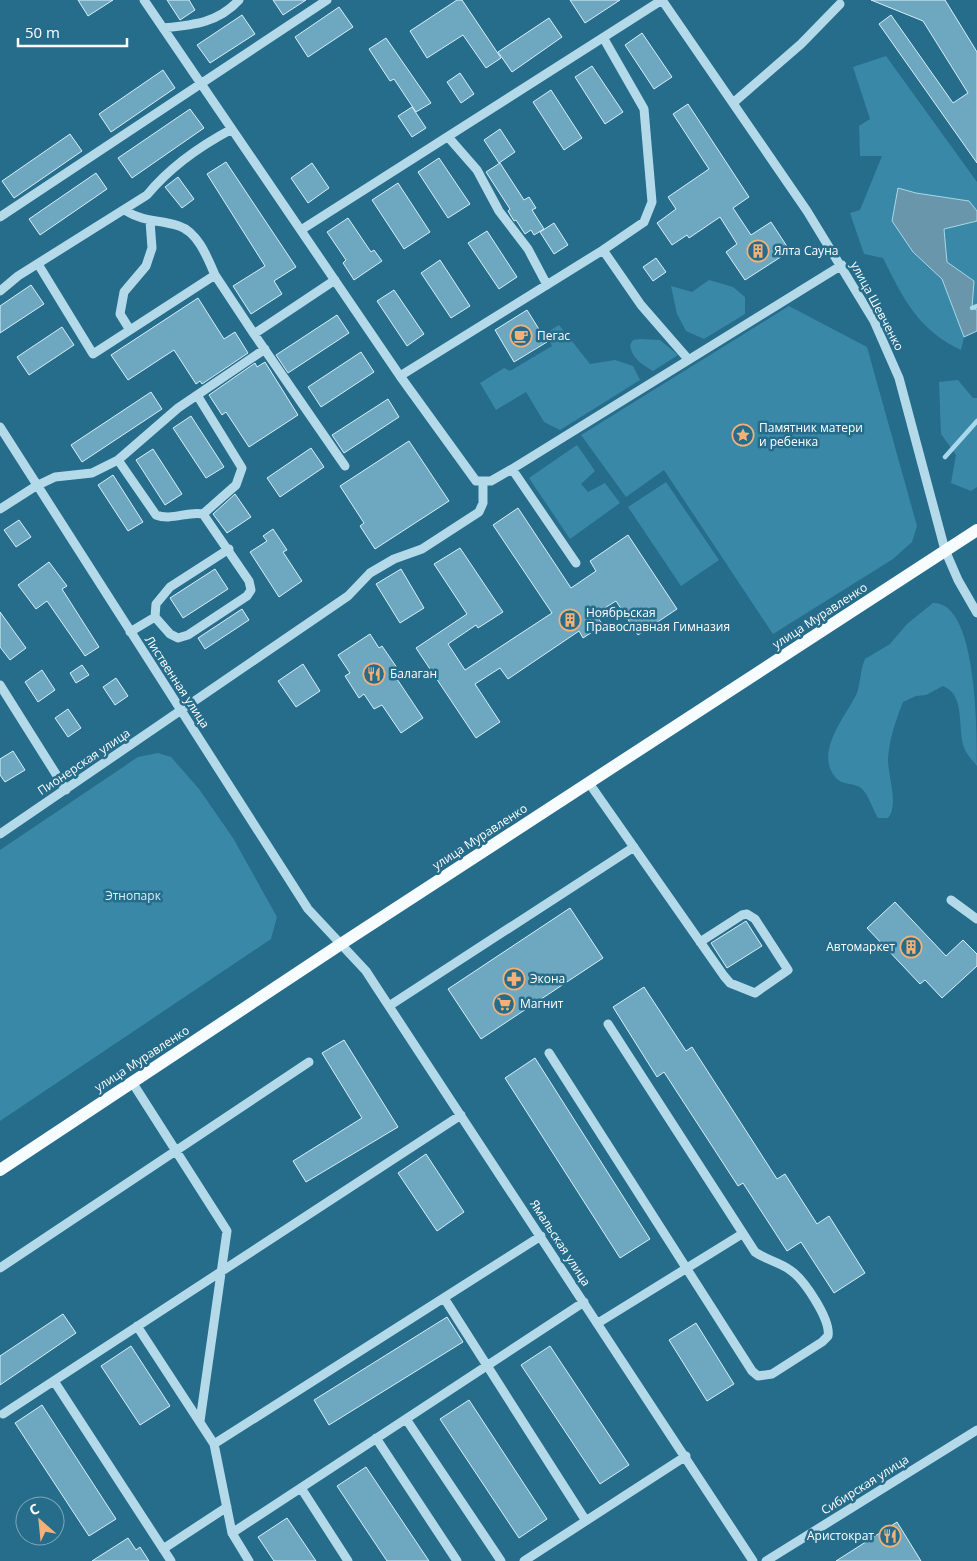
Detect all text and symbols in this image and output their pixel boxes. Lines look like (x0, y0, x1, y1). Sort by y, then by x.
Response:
scale bar (18, 15, 126, 47)
text: 50 m (25, 22, 60, 42)
building icon: Ялта Сауна (746, 239, 770, 263)
place label: Ялта Сауна (774, 242, 838, 259)
street label: улица Шевченко (847, 258, 908, 353)
cafe icon: Пегас (509, 324, 533, 348)
place label: Пегас (537, 327, 570, 344)
place label: Памятник матери и ребенка (759, 419, 863, 450)
place icon: Памятник матери и ребенка (731, 423, 755, 447)
street label: улица Муравленко (769, 578, 871, 653)
place label: Ноябрьская Православная Гимназия (586, 604, 730, 635)
building icon: Ноябрьская Православная Гимназия (558, 608, 582, 632)
street label: Лиственная улица (141, 632, 214, 731)
restaurant icon: Балаган (362, 662, 386, 686)
place label: Балаган (390, 665, 437, 682)
street label: Пионерская улица (34, 724, 133, 799)
street label: улица Муравленко (429, 799, 531, 874)
park label: Этнопарк (105, 887, 162, 904)
building icon: Автомаркет (899, 935, 923, 959)
place label: Автомаркет (826, 938, 895, 955)
pharmacy icon: Экона (502, 967, 526, 991)
place label: Экона (530, 970, 565, 987)
supermarket icon: Магнит (492, 992, 516, 1016)
place label: Магнит (520, 995, 564, 1012)
street label: улица Муравленко (91, 1021, 193, 1096)
street label: Ямальская улица (526, 1196, 595, 1289)
street label: Сибирская улица (818, 1451, 912, 1518)
north arrow (15, 1496, 65, 1546)
text: С (26, 1498, 42, 1519)
restaurant icon: Аристократ (878, 1524, 902, 1548)
place label: Аристократ (807, 1527, 874, 1544)

